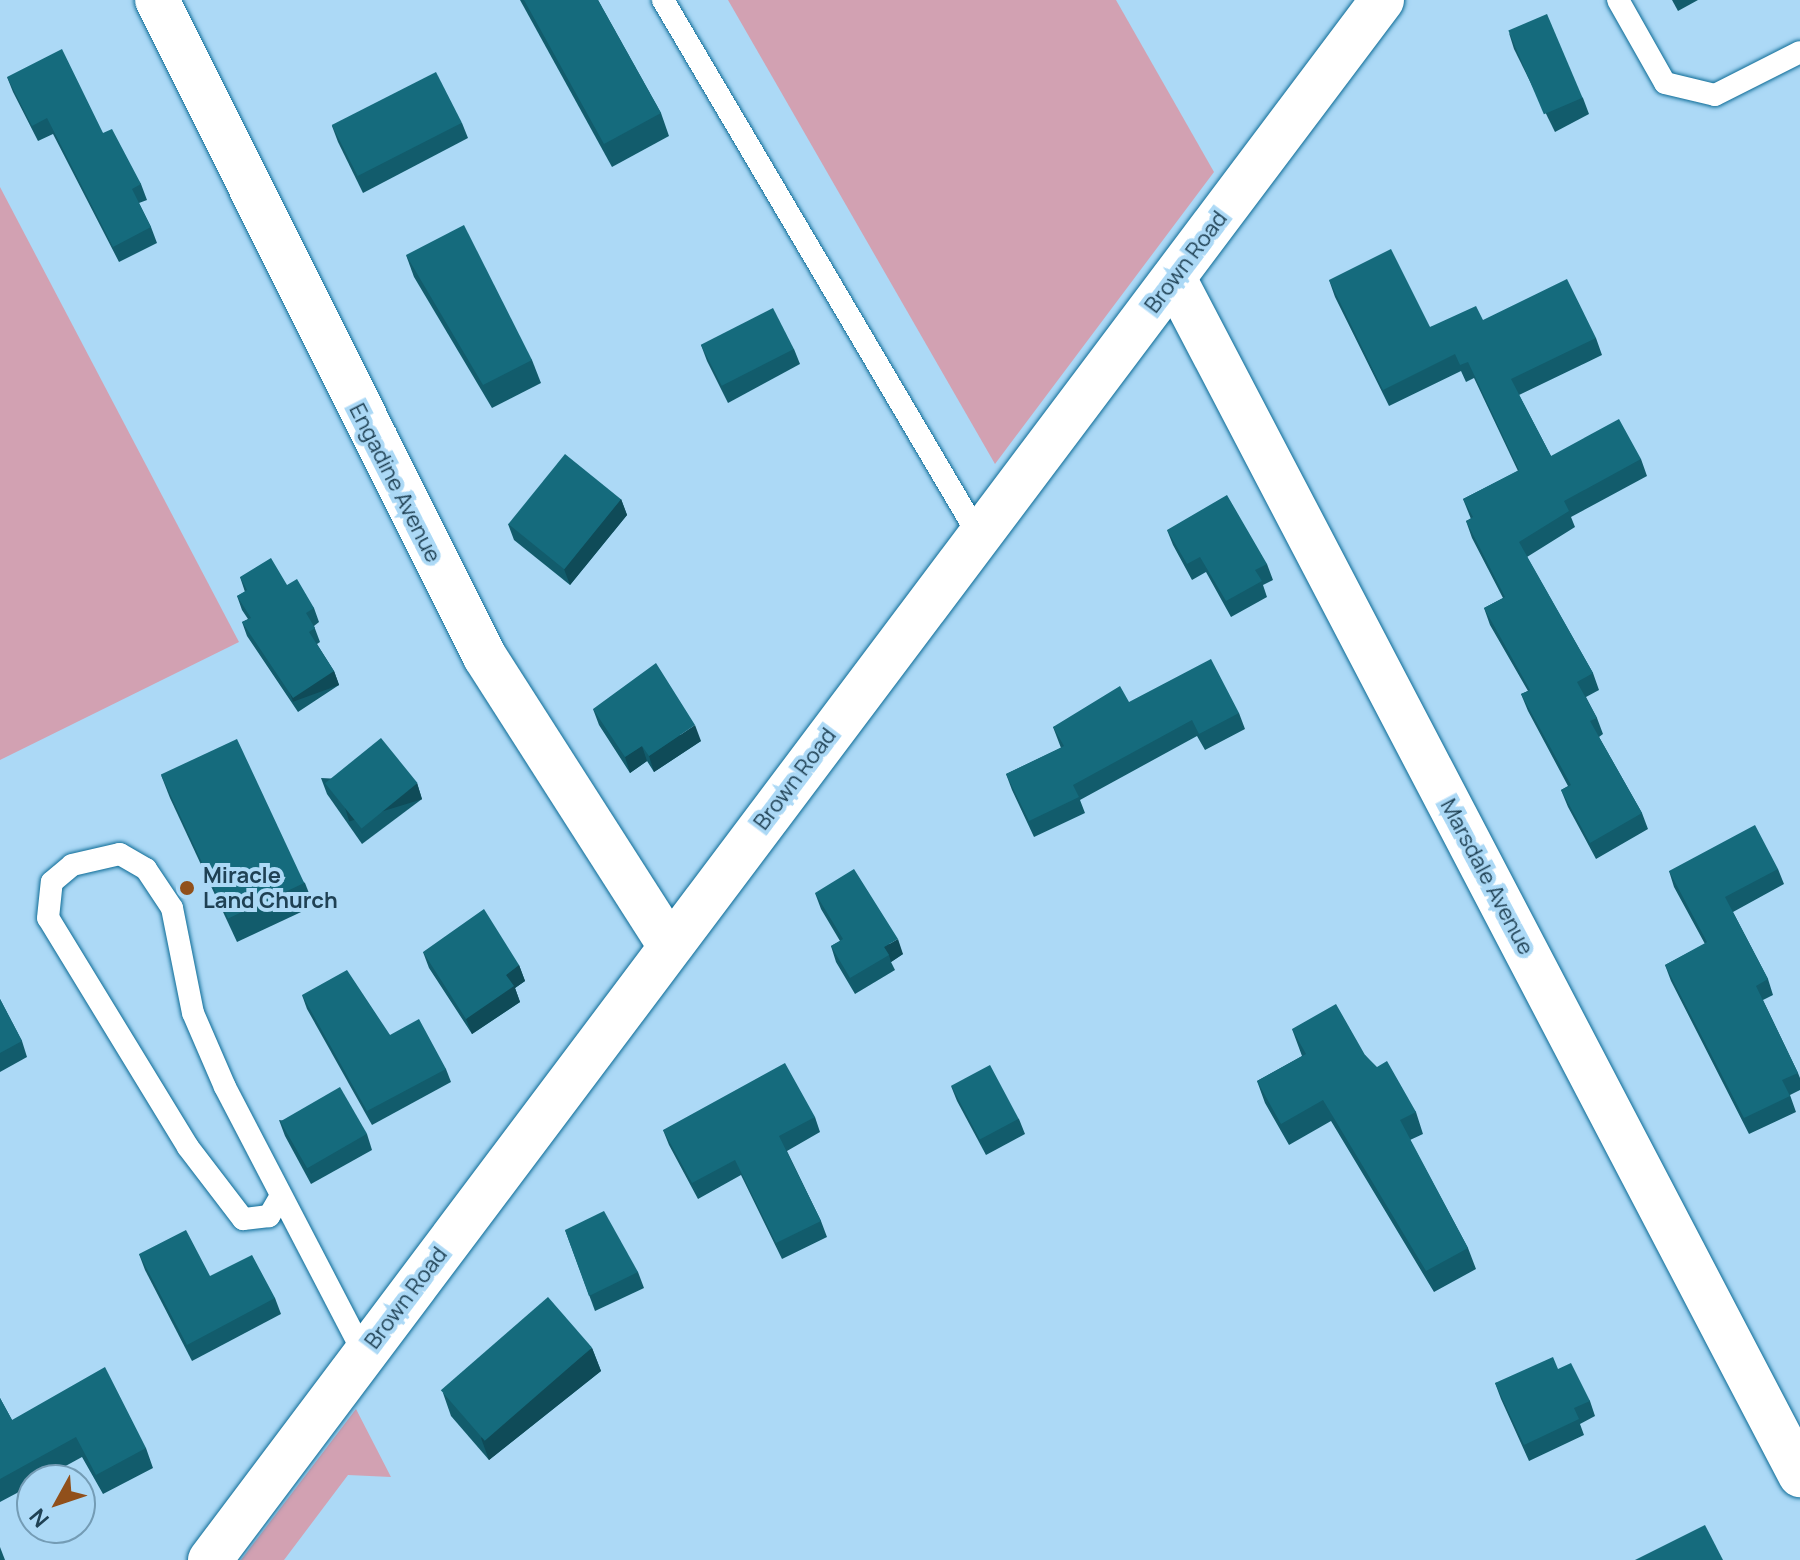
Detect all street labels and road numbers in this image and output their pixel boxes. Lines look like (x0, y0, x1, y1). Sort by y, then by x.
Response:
street label: Brown Road (1139, 206, 1233, 318)
street label: Engadine Avenue (344, 399, 446, 567)
street label: Brown Road (748, 723, 842, 835)
street label: Marsdale Avenue (1435, 795, 1539, 959)
street label: Brown Road (359, 1242, 453, 1354)

